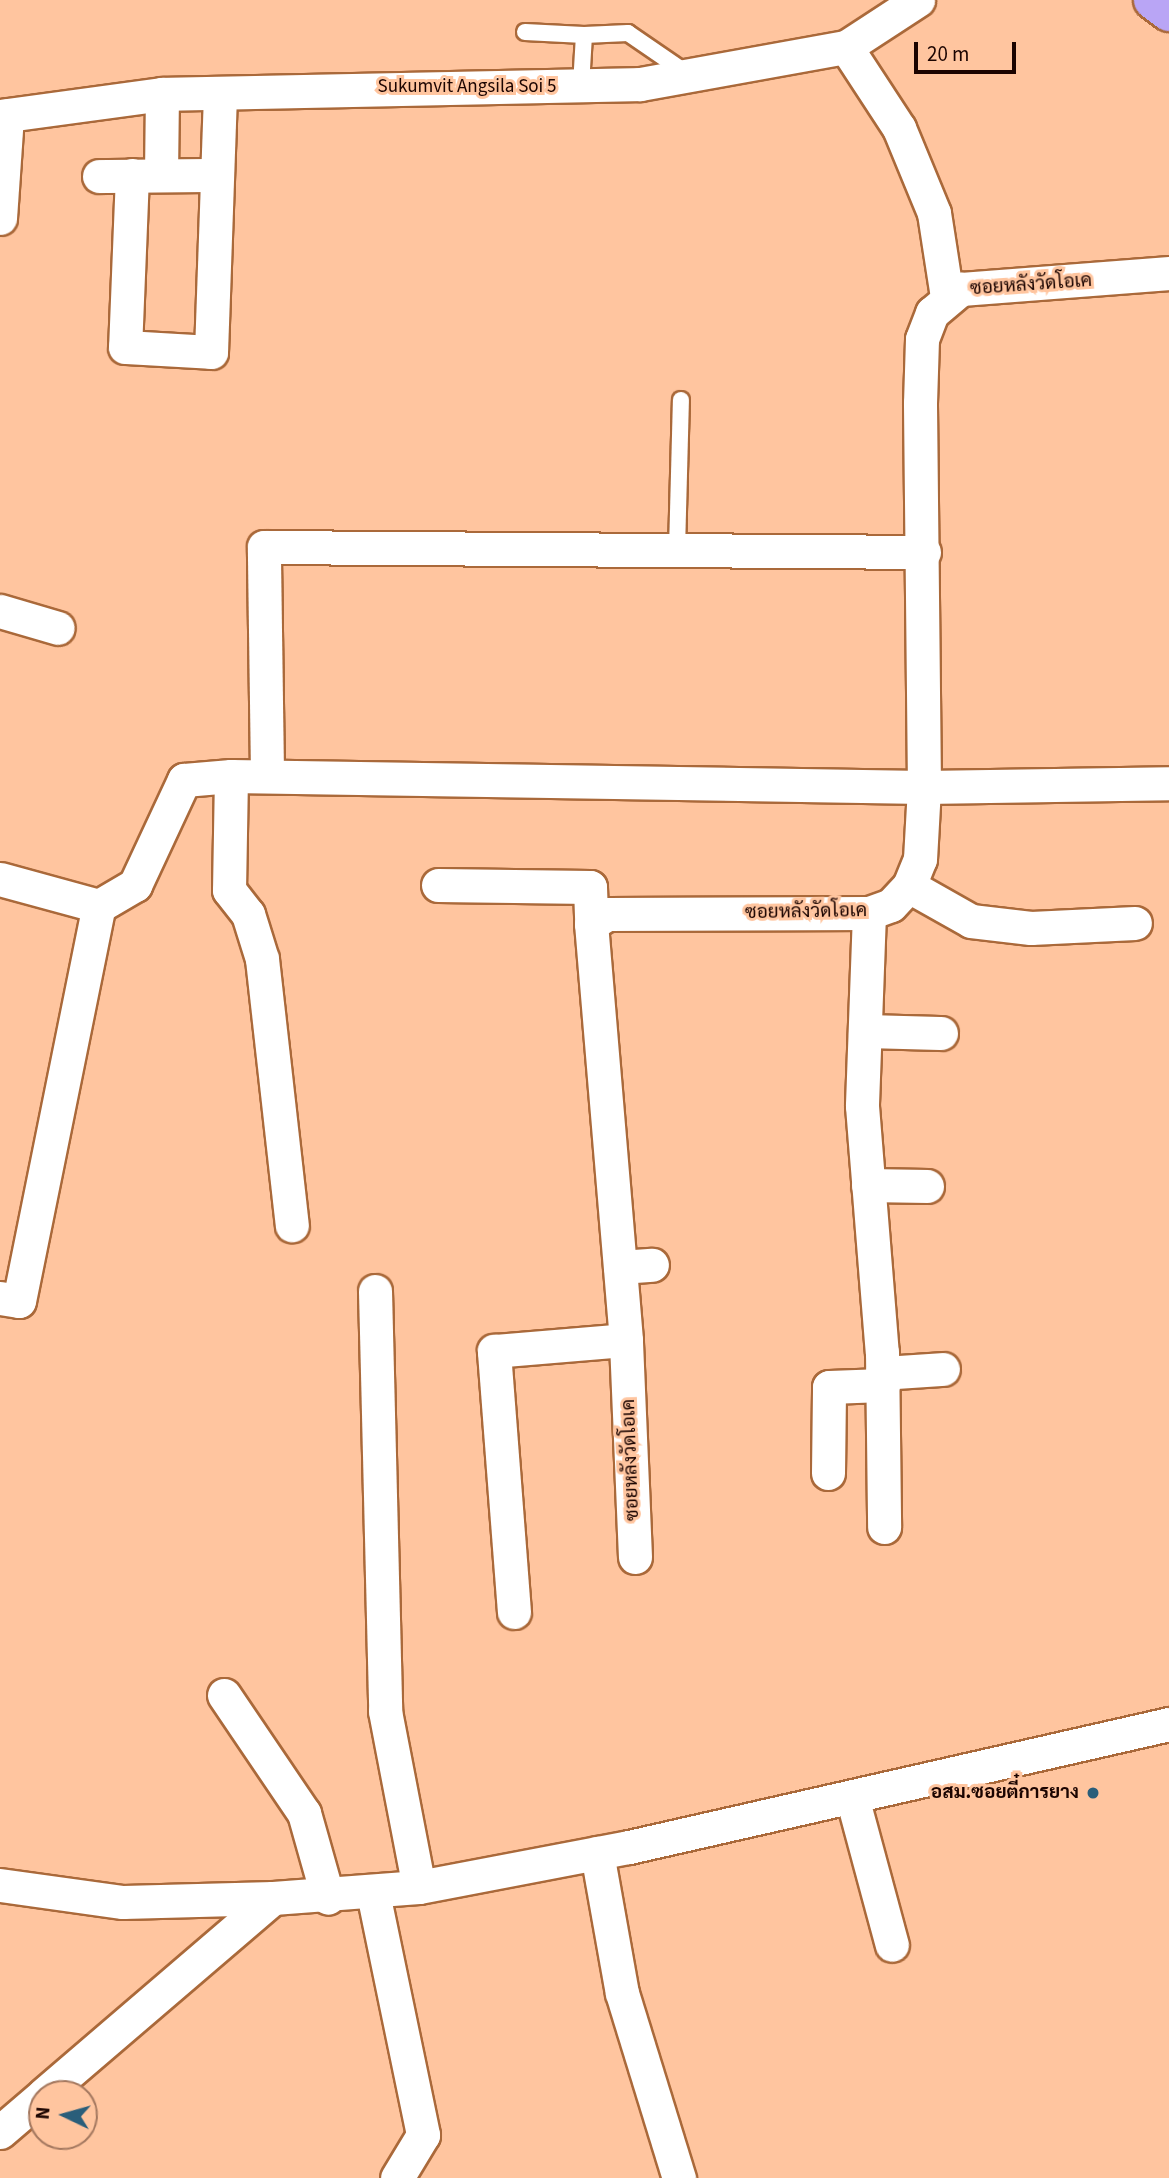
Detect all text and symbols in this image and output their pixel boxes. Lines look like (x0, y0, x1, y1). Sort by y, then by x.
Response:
scale bar (917, 28, 1018, 72)
text: 20 m (927, 39, 969, 69)
street label: Sukumvit Angsila Soi 5 (378, 76, 556, 98)
street label: ซอยหลังวัดโอเค (969, 269, 1093, 301)
street label: ซอยหลังวัดโอเค (745, 900, 867, 924)
street label: ซอยหลังวัดโอเค (617, 1399, 645, 1521)
place label: อสม.ซอยตี๋การยาง (931, 1782, 1079, 1804)
marker: อสม.ซอยตี๋การยาง (1085, 1785, 1101, 1801)
north arrow (28, 2080, 98, 2150)
text: N (30, 2106, 58, 2121)

